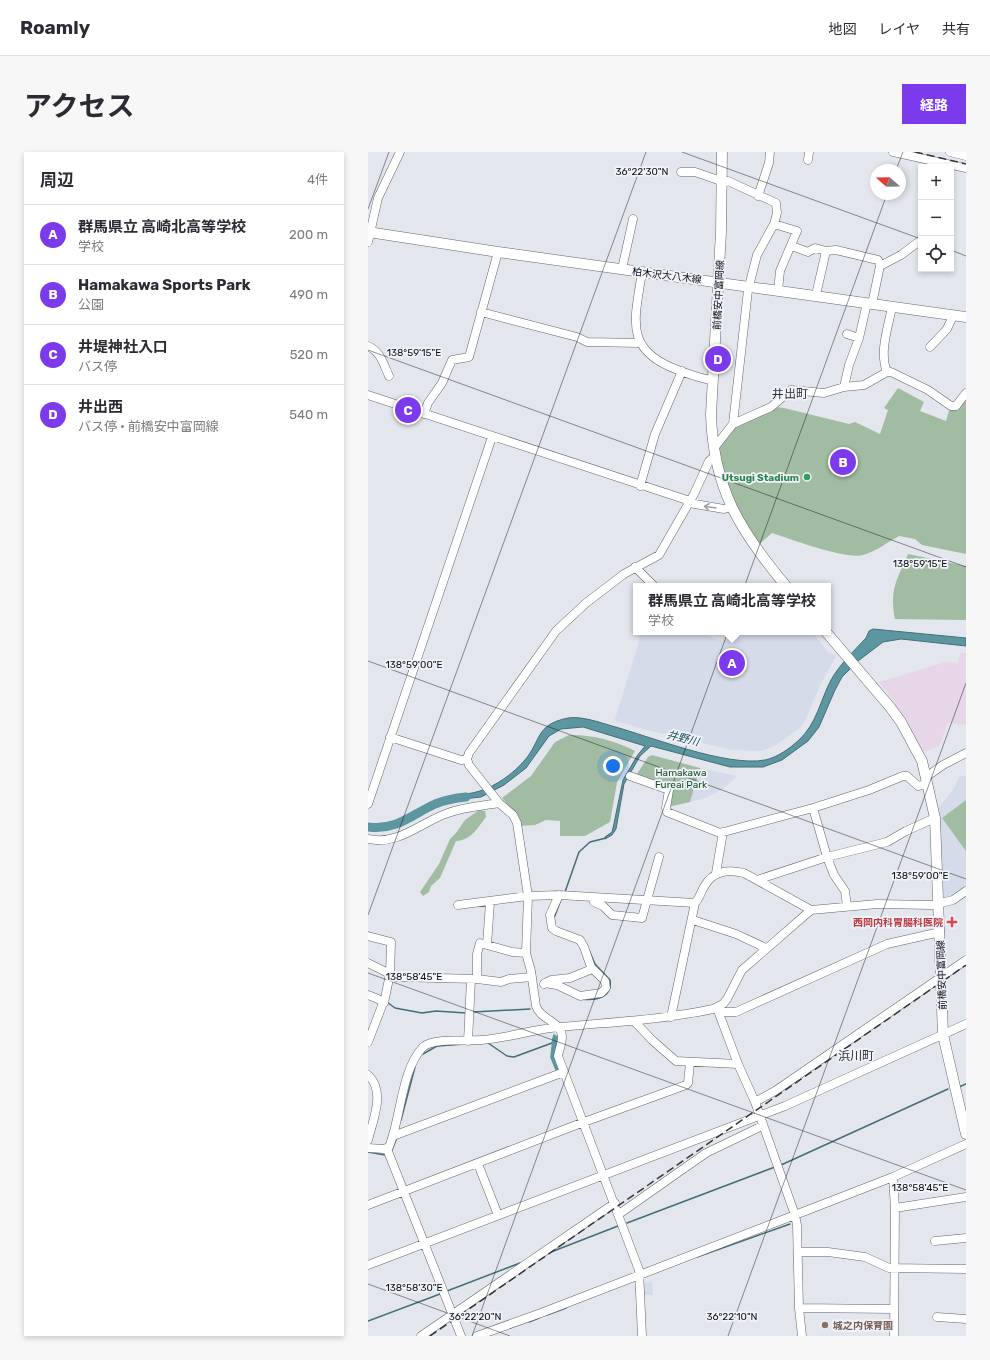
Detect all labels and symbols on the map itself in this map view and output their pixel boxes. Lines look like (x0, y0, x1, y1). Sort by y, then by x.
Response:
north arrow (870, 164, 906, 200)
text: 36°22'30"N (616, 166, 668, 178)
street label: 前橋安中富岡線 (711, 260, 727, 330)
street label: 柏木沢大八木線 (631, 266, 702, 286)
pin: D (705, 344, 731, 374)
text: 138°59'15"E (387, 347, 441, 359)
district label: 井出町 (772, 387, 808, 401)
pin: C (395, 395, 421, 425)
pin: B (830, 447, 856, 477)
place label: Utsugi Stadium (722, 472, 799, 484)
marker: Utsugi Stadium (802, 472, 812, 482)
one-way arrow (704, 503, 717, 511)
text: 138°59'15"E (893, 558, 947, 570)
pin: A (719, 648, 745, 678)
text: 138°59'00"E (385, 659, 443, 671)
water label: 井野川 (665, 728, 701, 749)
your location (603, 756, 623, 776)
park label: Hamakawa Fureai Park (655, 767, 708, 791)
text: 138°59'00"E (891, 870, 949, 882)
marker: 西岡内科胃腸科医院 (946, 916, 958, 928)
place label: 西岡内科胃腸科医院 (853, 917, 943, 929)
street label: 前橋安中富岡線 (935, 940, 949, 1010)
text: 138°58'45"E (386, 971, 442, 983)
district label: 浜川町 (838, 1049, 874, 1063)
text: 138°58'45"E (892, 1182, 948, 1194)
text: 138°58'30"E (385, 1282, 443, 1294)
text: 36°22'20"N (449, 1311, 501, 1323)
text: 36°22'10"N (706, 1311, 758, 1323)
marker: 城之内保育園 (820, 1320, 830, 1330)
place label: 城之内保育園 (833, 1320, 893, 1332)

